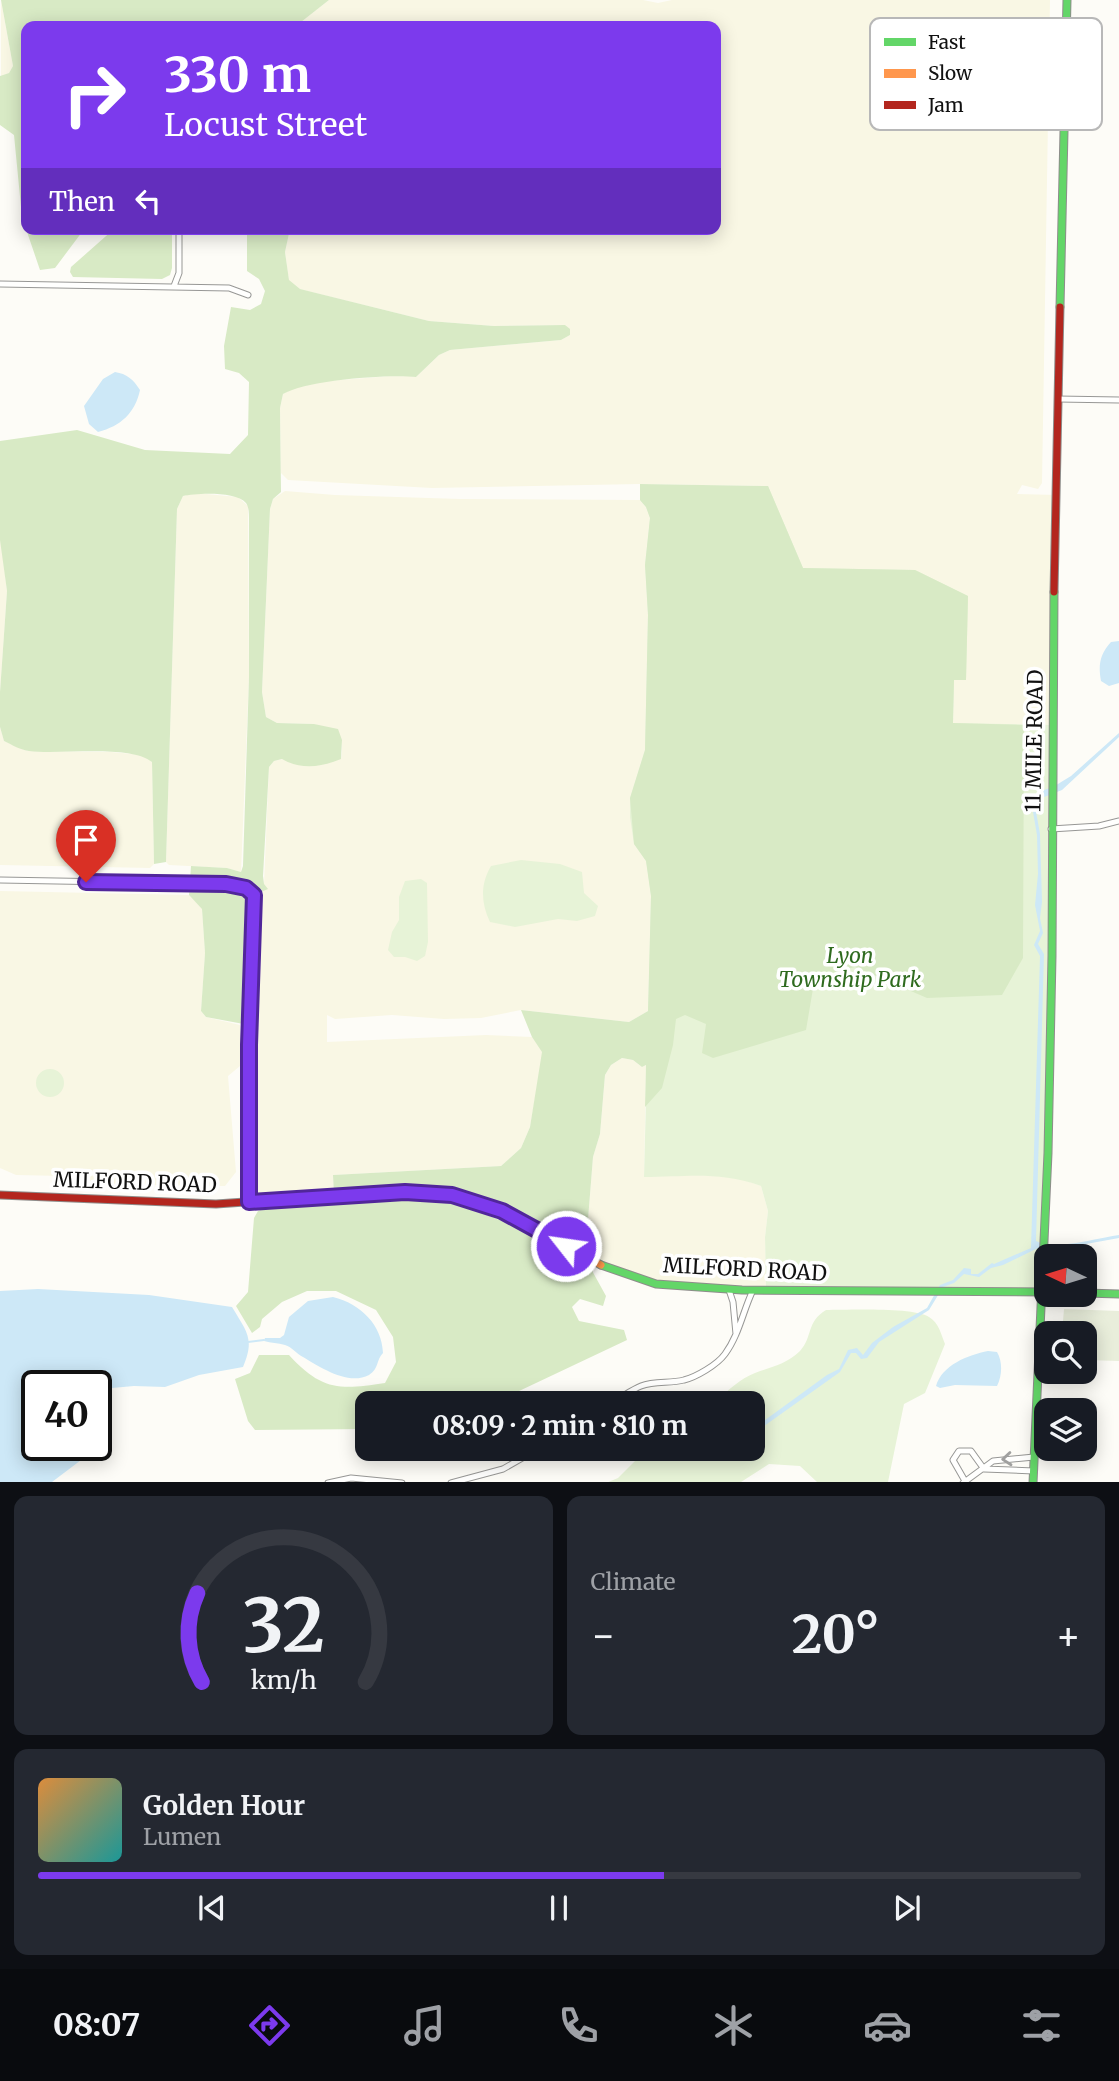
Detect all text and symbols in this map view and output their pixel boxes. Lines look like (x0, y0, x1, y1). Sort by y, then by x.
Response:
legend (870, 18, 1102, 130)
text: Fast (928, 30, 966, 54)
text: 330 m (164, 44, 311, 105)
icon: right (49, 49, 140, 140)
text: Slow (928, 61, 973, 85)
text: Jam (927, 93, 964, 117)
text: Locust Street (164, 105, 367, 145)
icon: left (129, 182, 167, 220)
text: Then (49, 185, 115, 218)
street label: 11 MILE ROAD (1019, 669, 1049, 813)
pin (56, 810, 116, 882)
icon: arrive (67, 821, 105, 859)
park label: Lyon Township Park (779, 942, 922, 993)
street label: MILFORD ROAD (53, 1166, 218, 1198)
position arrow (529, 1209, 603, 1283)
north arrow (1034, 1244, 1097, 1307)
map controls (1034, 1244, 1097, 1461)
street label: MILFORD ROAD (662, 1251, 828, 1287)
button: search (1034, 1321, 1097, 1384)
speed limit sign: 40 (21, 1370, 112, 1461)
button: layers (1034, 1398, 1097, 1461)
text: 08:09 · 2 min · 810 m (432, 1409, 688, 1442)
one-way arrow (1002, 1451, 1013, 1466)
text: Climate (591, 1567, 676, 1596)
text: 32 (242, 1580, 325, 1672)
text: 20° (792, 1602, 880, 1667)
text: − (591, 1612, 616, 1659)
text: + (1056, 1612, 1081, 1659)
text: km/h (250, 1663, 316, 1695)
text: Golden Hour (143, 1789, 305, 1822)
text: Lumen (143, 1822, 221, 1851)
icon: previous (193, 1889, 231, 1927)
icon: pause (540, 1889, 578, 1927)
icon: next (888, 1889, 926, 1927)
icon: directions (245, 2001, 294, 2050)
icon: music (400, 2001, 449, 2050)
icon: phone (554, 2001, 603, 2050)
icon: climate (709, 2001, 758, 2050)
icon: car (863, 2001, 912, 2050)
icon: filters (1017, 2001, 1066, 2050)
text: 08:07 (53, 2005, 140, 2045)

